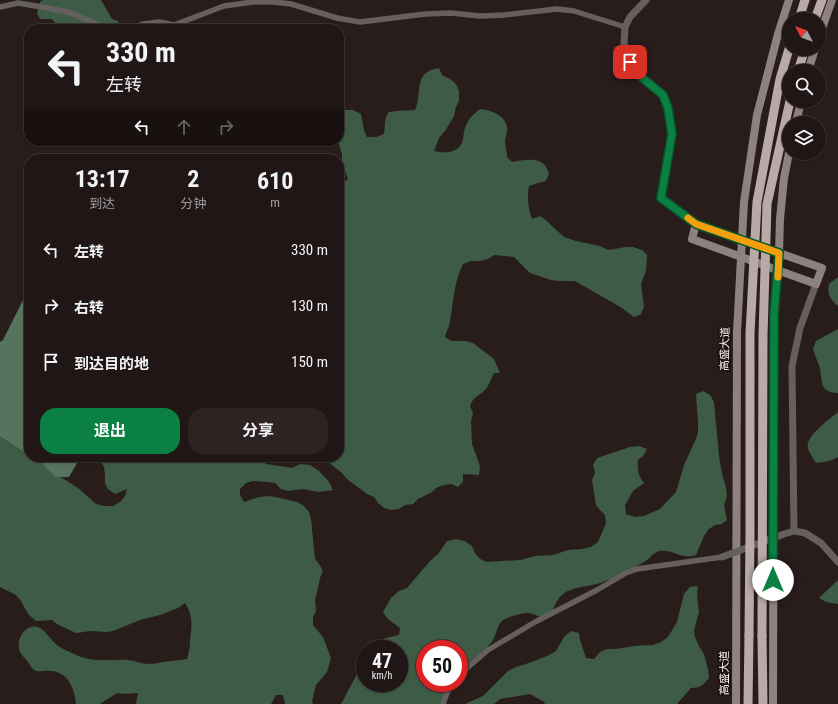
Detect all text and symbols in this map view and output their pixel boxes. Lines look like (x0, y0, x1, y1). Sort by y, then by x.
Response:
north arrow (782, 12, 826, 56)
map controls (782, 12, 826, 160)
text: 330 m (106, 36, 176, 69)
icon: left (40, 40, 92, 92)
pin (613, 45, 647, 79)
icon: arrive (619, 51, 641, 73)
button: search (782, 64, 826, 108)
text: 左转 (106, 74, 142, 95)
icon: left (131, 116, 153, 138)
icon: ahead (173, 116, 195, 138)
icon: right (215, 116, 237, 138)
button: layers (782, 116, 826, 160)
text: 13:17 (75, 165, 130, 193)
text: 2 (187, 165, 199, 193)
text: 610 (257, 167, 293, 195)
text: m (270, 195, 280, 210)
text: 到达 (89, 196, 115, 211)
text: 分钟 (180, 196, 206, 211)
icon: left (40, 239, 62, 261)
text: 330 m (291, 241, 328, 259)
text: 左转 (74, 243, 104, 261)
icon: right (40, 295, 62, 317)
text: 130 m (291, 297, 328, 315)
text: 右转 (74, 299, 104, 317)
street label: 高盛大道 (718, 327, 732, 371)
icon: arrive (40, 351, 62, 373)
text: 150 m (291, 353, 328, 371)
text: 到达目的地 (74, 355, 149, 373)
button: 退出 (40, 408, 180, 454)
button: 分享 (188, 408, 328, 454)
position arrow (752, 559, 794, 601)
speed limit sign: 50 (416, 640, 468, 692)
text: 47 (372, 649, 392, 673)
street label: 高盛大道 (718, 651, 731, 695)
text: km/h (372, 670, 392, 681)

